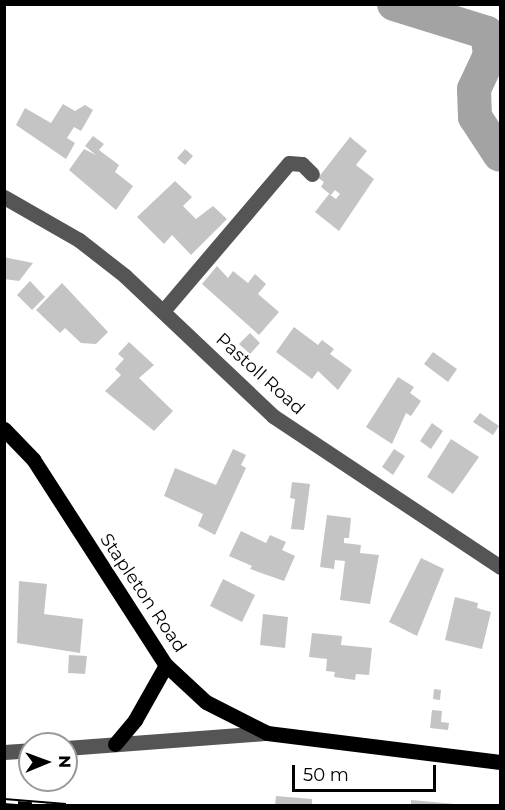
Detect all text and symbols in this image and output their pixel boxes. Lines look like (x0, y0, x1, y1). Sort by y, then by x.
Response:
street label: Pastoll Road (211, 329, 309, 419)
street label: Stapleton Road (95, 529, 191, 657)
north arrow (18, 732, 78, 792)
scale bar (295, 753, 439, 791)
text: N (55, 755, 74, 768)
text: 50 m (303, 764, 349, 786)

